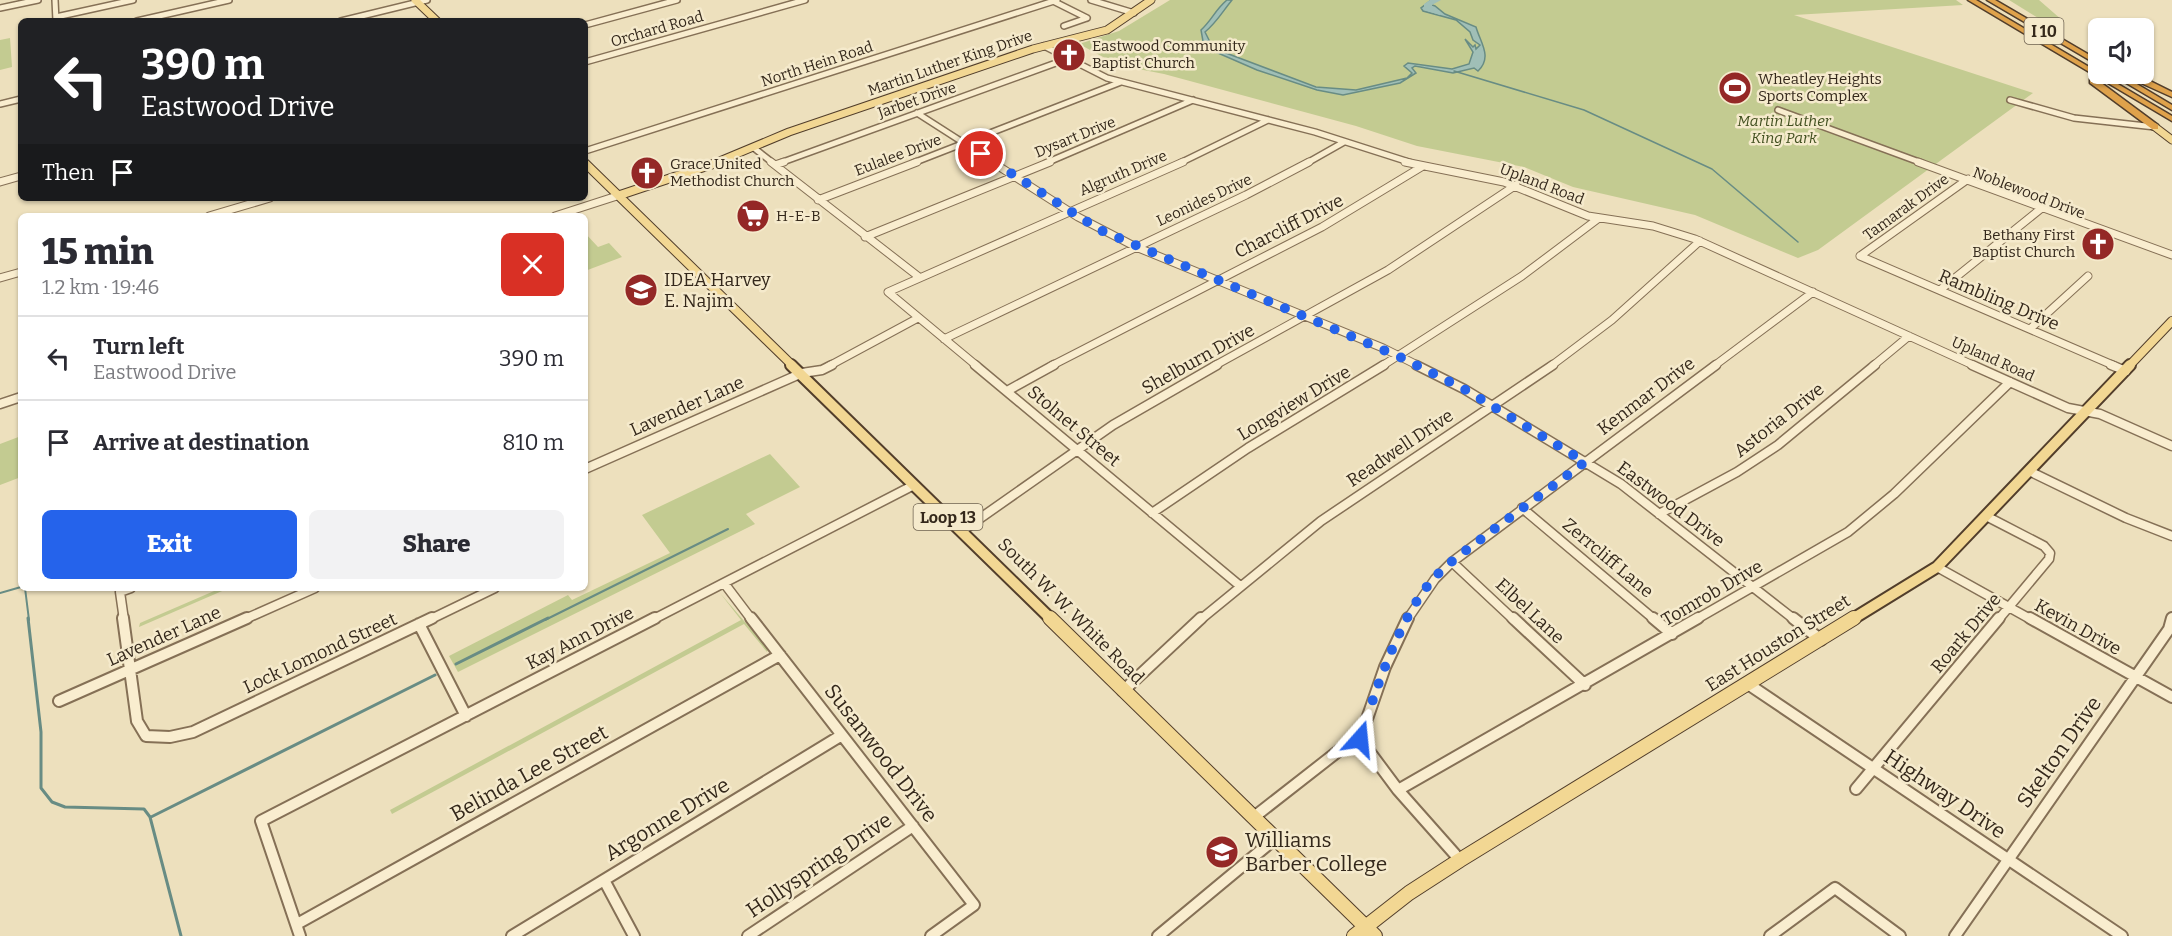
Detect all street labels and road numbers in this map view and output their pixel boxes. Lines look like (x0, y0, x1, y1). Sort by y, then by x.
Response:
street label: Orchard Road (609, 7, 706, 51)
road number: I 10 (2024, 18, 2064, 44)
street label: Martin Luther King Drive (865, 26, 1035, 100)
street label: North Hein Road (759, 37, 875, 91)
street label: Jarbet Drive (875, 78, 958, 122)
street label: Dysart Drive (1032, 113, 1118, 161)
street label: Eulalee Drive (852, 130, 944, 180)
street label: Algruth Drive (1077, 146, 1169, 200)
street label: Upland Road (1497, 160, 1587, 208)
street label: Noblewood Drive (1970, 163, 2088, 223)
street label: Leonides Drive (1153, 170, 1255, 230)
street label: Tamarak Drive (1860, 170, 1952, 244)
street label: Charcliff Drive (1231, 189, 1347, 263)
street label: Rambling Drive (1935, 265, 2063, 335)
street label: Shelburn Drive (1138, 319, 1258, 399)
street label: Upland Road (1949, 333, 2037, 385)
street label: Kenmar Drive (1593, 352, 1699, 440)
street label: Longview Drive (1234, 361, 1354, 445)
street label: Lavender Lane (627, 371, 747, 441)
street label: Astoria Drive (1730, 378, 1828, 462)
street label: Stolnet Street (1023, 381, 1125, 472)
street label: Readwell Drive (1343, 404, 1457, 492)
street label: Eastwood Drive (1613, 456, 1729, 552)
road number: Loop 13 (914, 504, 982, 530)
street label: Zerrcliff Lane (1558, 514, 1658, 602)
street label: South W. W. White Road (993, 533, 1149, 689)
street label: Tomrob Drive (1657, 555, 1767, 631)
street label: Elbel Lane (1491, 574, 1569, 648)
street label: East Houston Street (1702, 589, 1855, 696)
street label: Roark Drive (1926, 589, 2006, 677)
street label: Kevin Drive (2031, 594, 2125, 660)
street label: Lavender Lane (104, 601, 224, 671)
street label: Kay Ann Drive (523, 602, 637, 674)
street label: Lock Lomond Street (240, 608, 401, 698)
street label: Susanwood Drive (819, 679, 943, 827)
street label: Skelton Drive (2011, 691, 2107, 813)
street label: Belinda Lee Street (446, 719, 613, 827)
street label: Highway Drive (1879, 744, 2011, 844)
street label: Argonne Drive (600, 772, 734, 866)
street label: Hollyspring Drive (741, 807, 897, 923)

